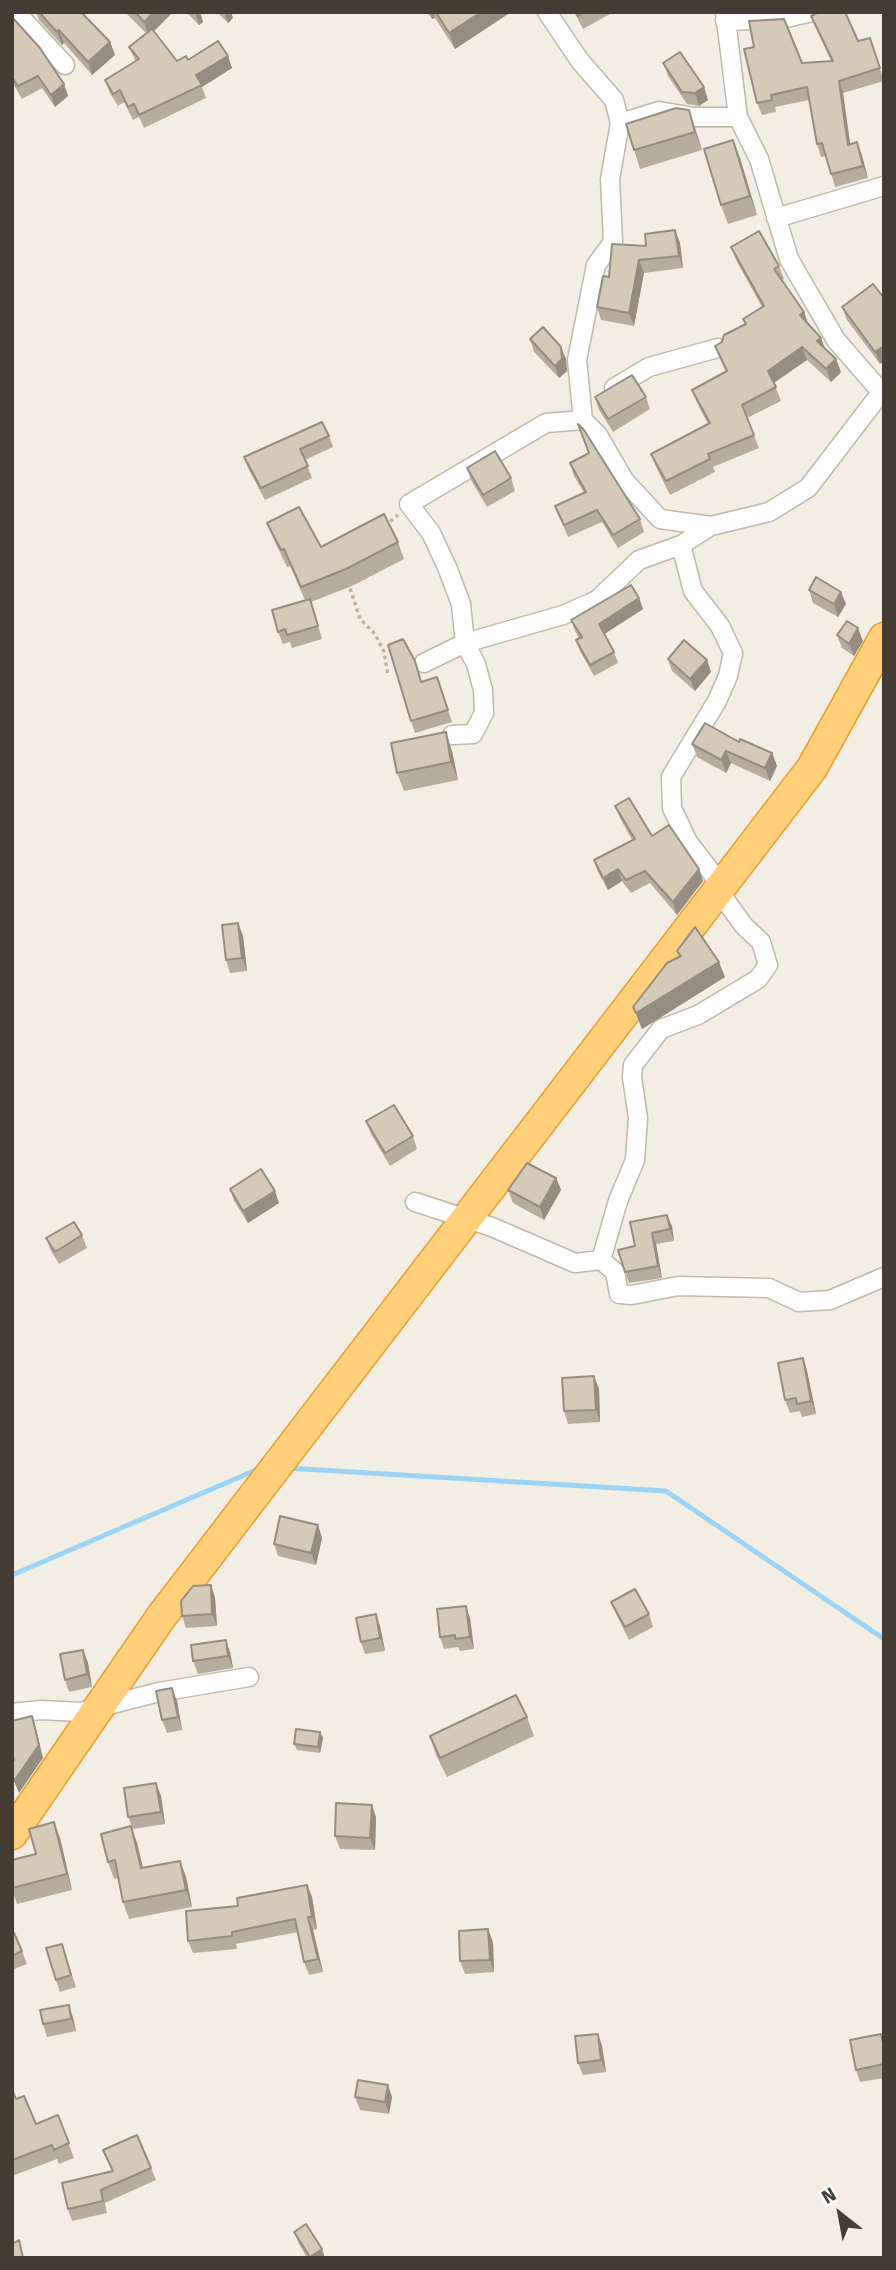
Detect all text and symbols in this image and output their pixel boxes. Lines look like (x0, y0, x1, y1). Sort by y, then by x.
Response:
north arrow (805, 2179, 875, 2249)
text: N (818, 2182, 840, 2209)

